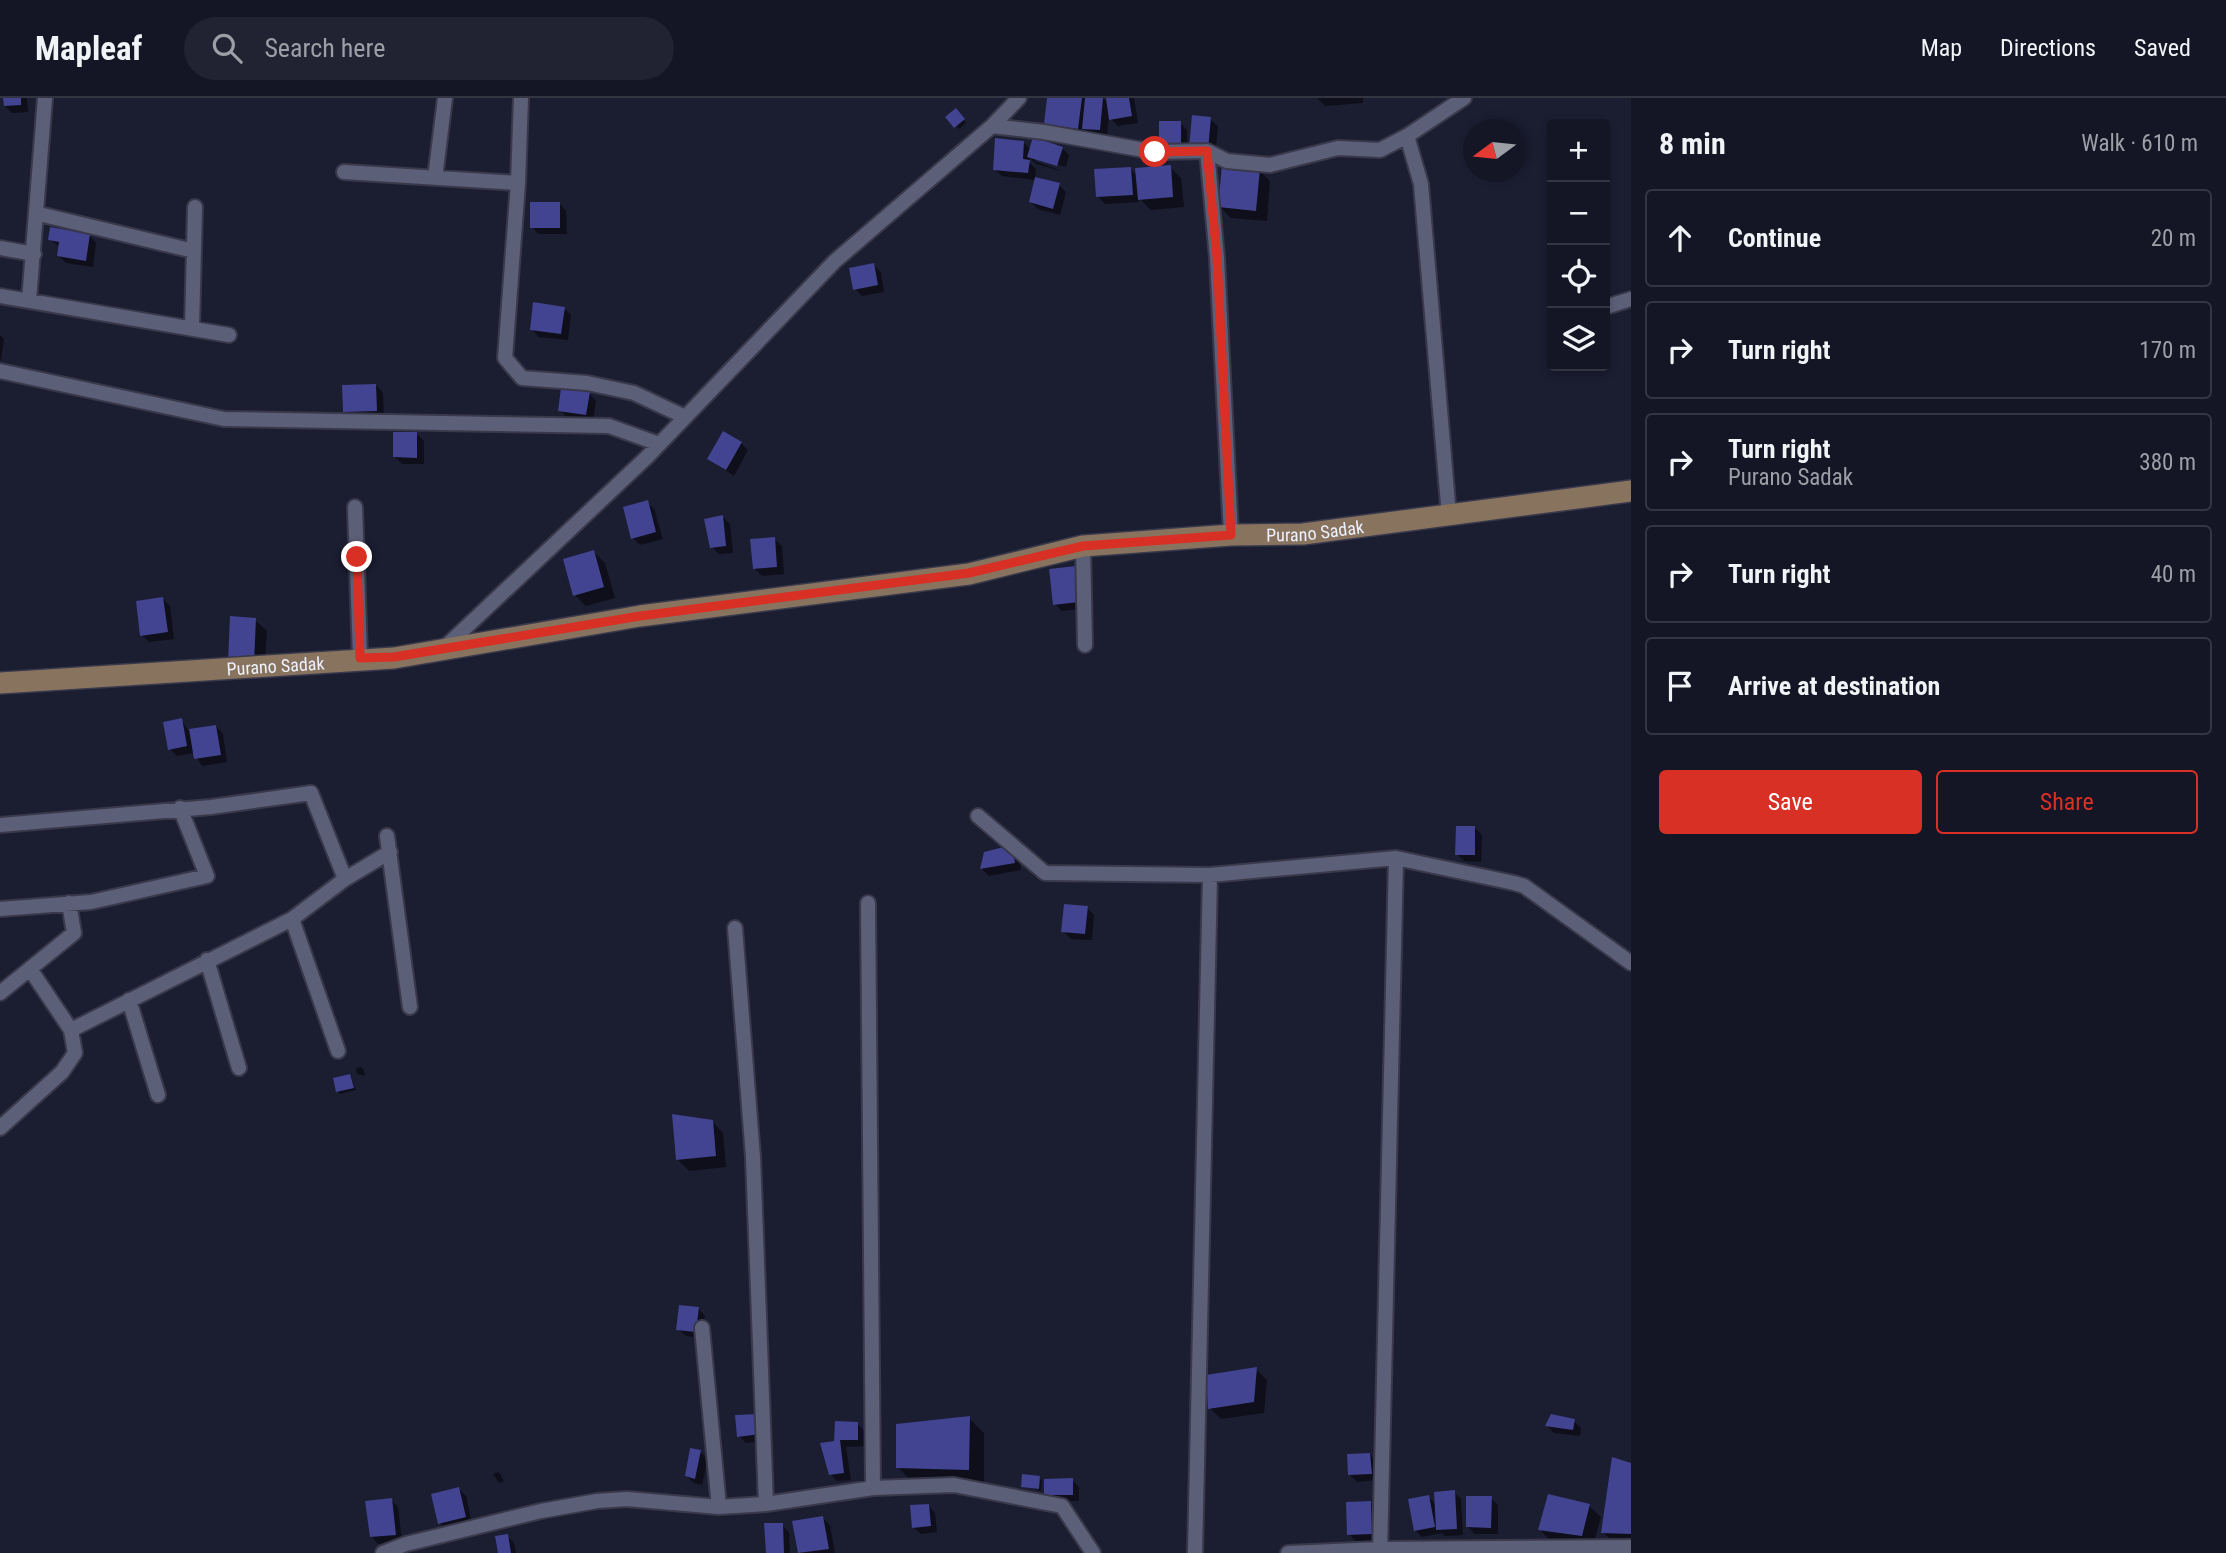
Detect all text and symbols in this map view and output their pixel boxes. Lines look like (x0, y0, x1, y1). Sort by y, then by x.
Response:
search box (184, 17, 674, 80)
text: Mapleaf (35, 29, 142, 68)
icon: search (208, 29, 246, 67)
text: Search here (264, 33, 385, 63)
text: Map (1921, 34, 1962, 62)
text: Directions (2000, 34, 2096, 62)
text: Saved (2134, 34, 2191, 62)
north arrow (1463, 119, 1526, 182)
map controls (1547, 119, 1610, 371)
button: + (1547, 119, 1610, 182)
text: 8 min (1659, 126, 1726, 161)
text: Walk · 610 m (2081, 130, 2198, 157)
route start (1139, 136, 1170, 167)
button: − (1547, 182, 1610, 245)
icon: ahead (1661, 219, 1699, 257)
text: Continue (1728, 223, 1821, 253)
text: 20 m (2151, 225, 2196, 252)
button: locate (1547, 245, 1610, 308)
button: layers (1547, 308, 1610, 371)
icon: right (1661, 331, 1699, 369)
text: Turn right (1728, 335, 1830, 365)
text: 170 m (2139, 337, 2196, 364)
text: Turn right (1728, 434, 1830, 464)
icon: right (1661, 443, 1699, 481)
text: 380 m (2139, 449, 2196, 476)
text: Purano Sadak (1728, 464, 1853, 491)
street label: Purano Sadak (1266, 516, 1365, 545)
route end (341, 541, 372, 572)
icon: right (1661, 555, 1699, 593)
text: Turn right (1728, 559, 1830, 589)
text: 40 m (2151, 561, 2196, 588)
street label: Purano Sadak (226, 652, 325, 679)
icon: arrive (1661, 667, 1699, 705)
text: Arrive at destination (1728, 671, 1940, 701)
button: Save (1659, 770, 1922, 834)
button: Share (1936, 770, 2198, 834)

